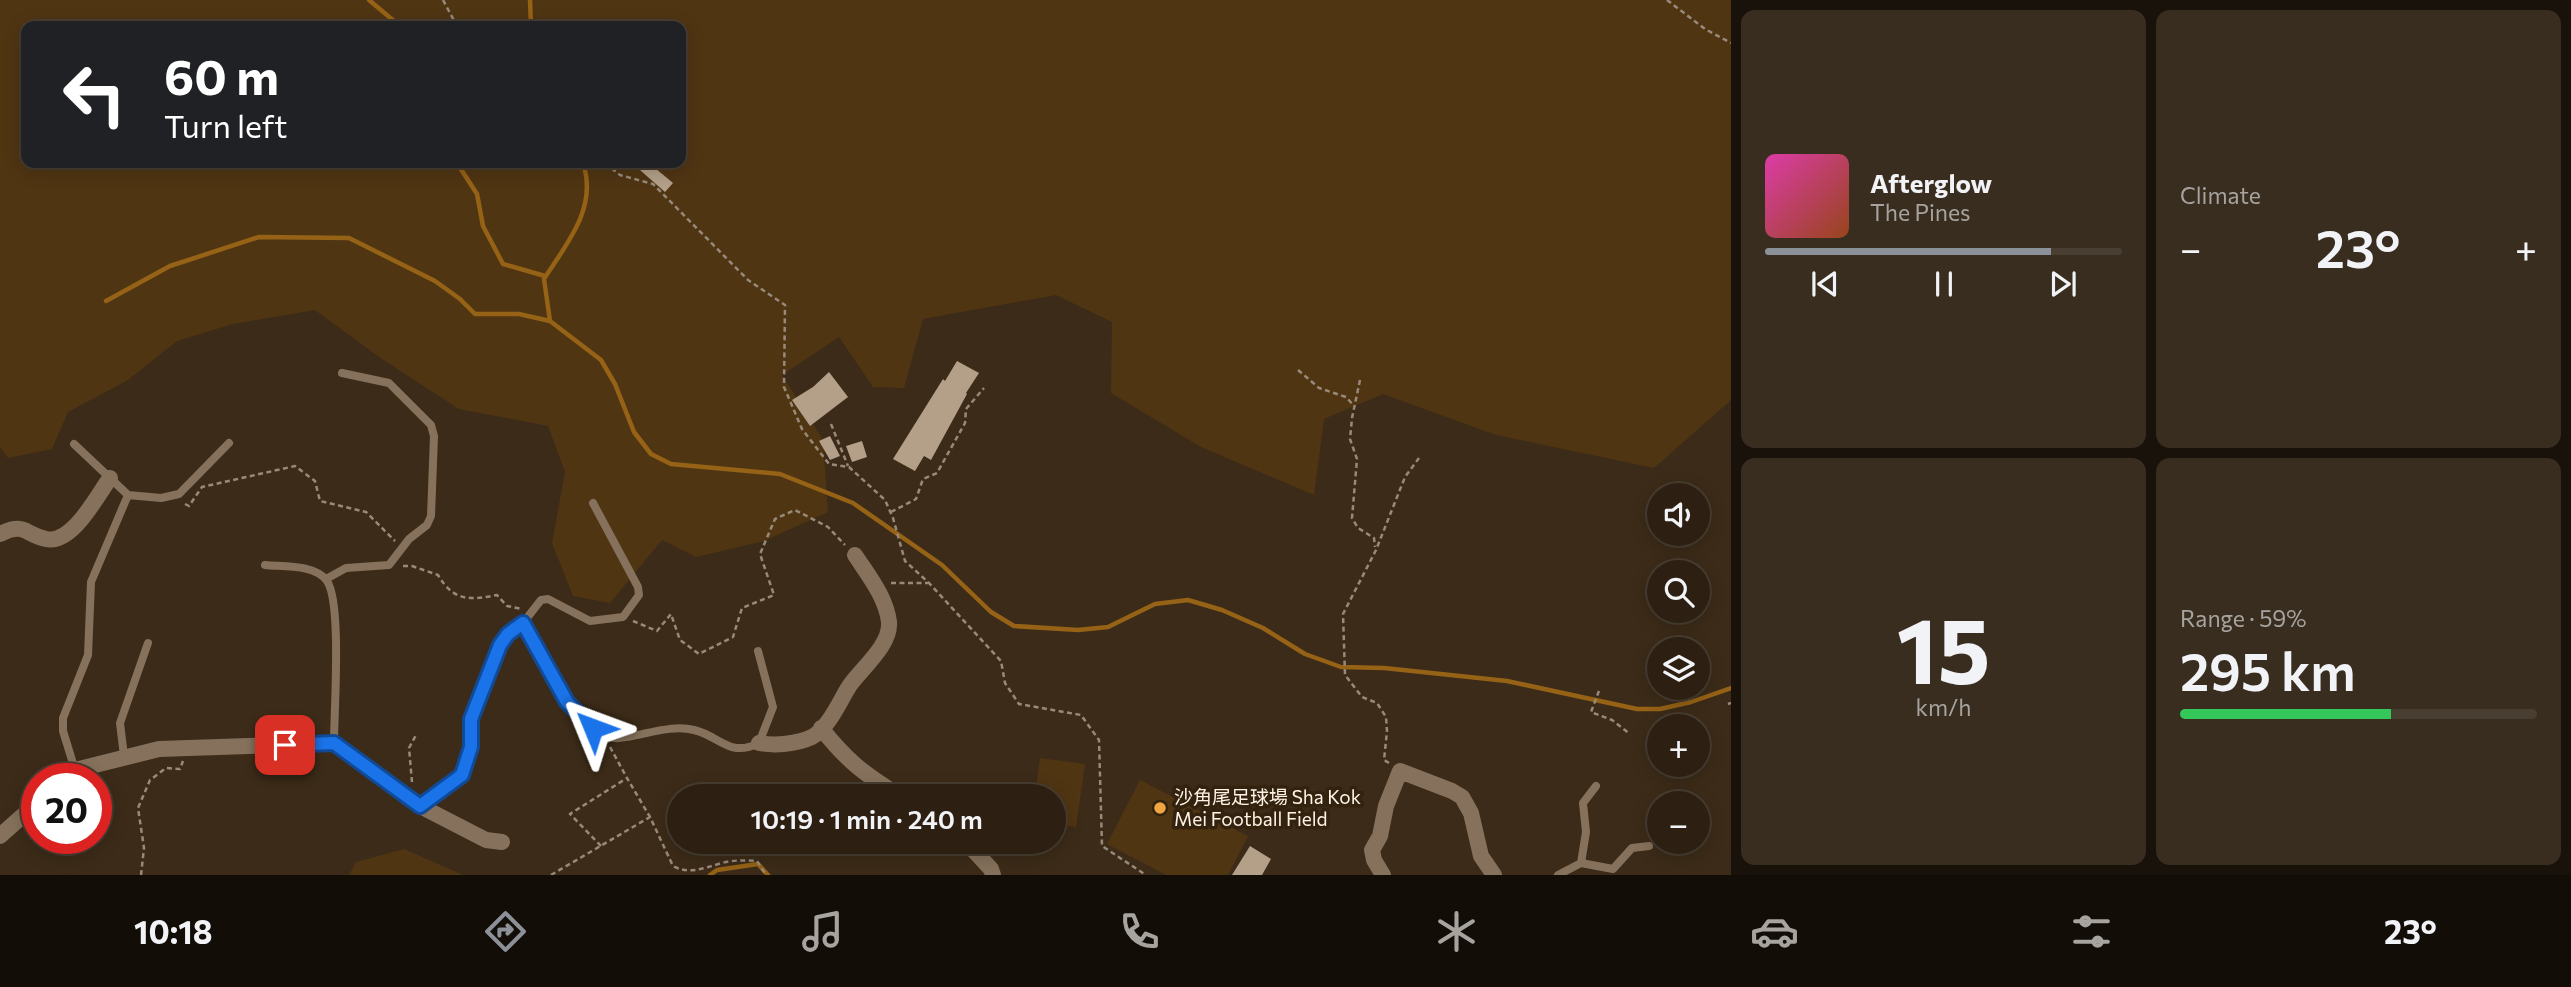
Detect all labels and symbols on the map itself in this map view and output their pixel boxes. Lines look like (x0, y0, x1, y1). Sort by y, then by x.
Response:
position arrow (556, 691, 630, 765)
pin (255, 715, 315, 775)
speed limit sign: 20 (21, 763, 112, 854)
place label: 沙角尾足球場 Sha Kok Mei Football Field (1174, 785, 1361, 830)
marker: 沙角尾足球場 Sha Kok Mei Football Field (1152, 800, 1168, 816)

